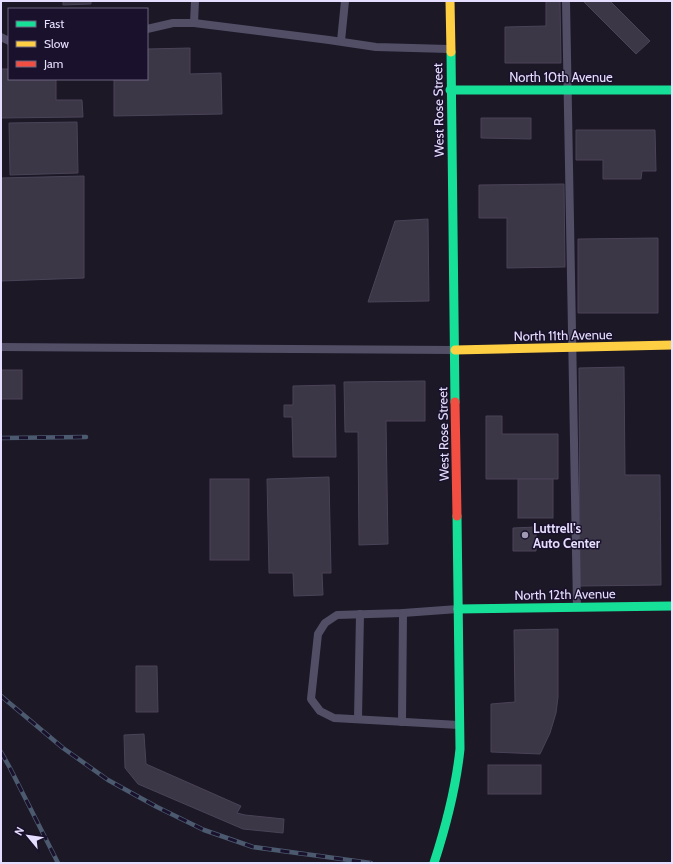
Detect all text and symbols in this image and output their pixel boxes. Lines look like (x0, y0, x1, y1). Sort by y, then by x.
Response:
legend (8, 8, 148, 80)
text: Fast (44, 16, 64, 31)
text: Slow (44, 36, 69, 51)
text: Jam (43, 56, 63, 71)
street label: West Rose Street (429, 62, 447, 157)
street label: North 10th Avenue (509, 69, 613, 85)
street label: North 11th Avenue (514, 326, 613, 344)
street label: West Rose Street (434, 386, 452, 481)
place label: Luttrell's Auto Center (533, 520, 601, 551)
marker: Luttrell's Auto Center (520, 530, 530, 540)
street label: North 12th Avenue (514, 585, 616, 603)
north arrow (8, 816, 48, 856)
text: N (11, 824, 27, 838)

